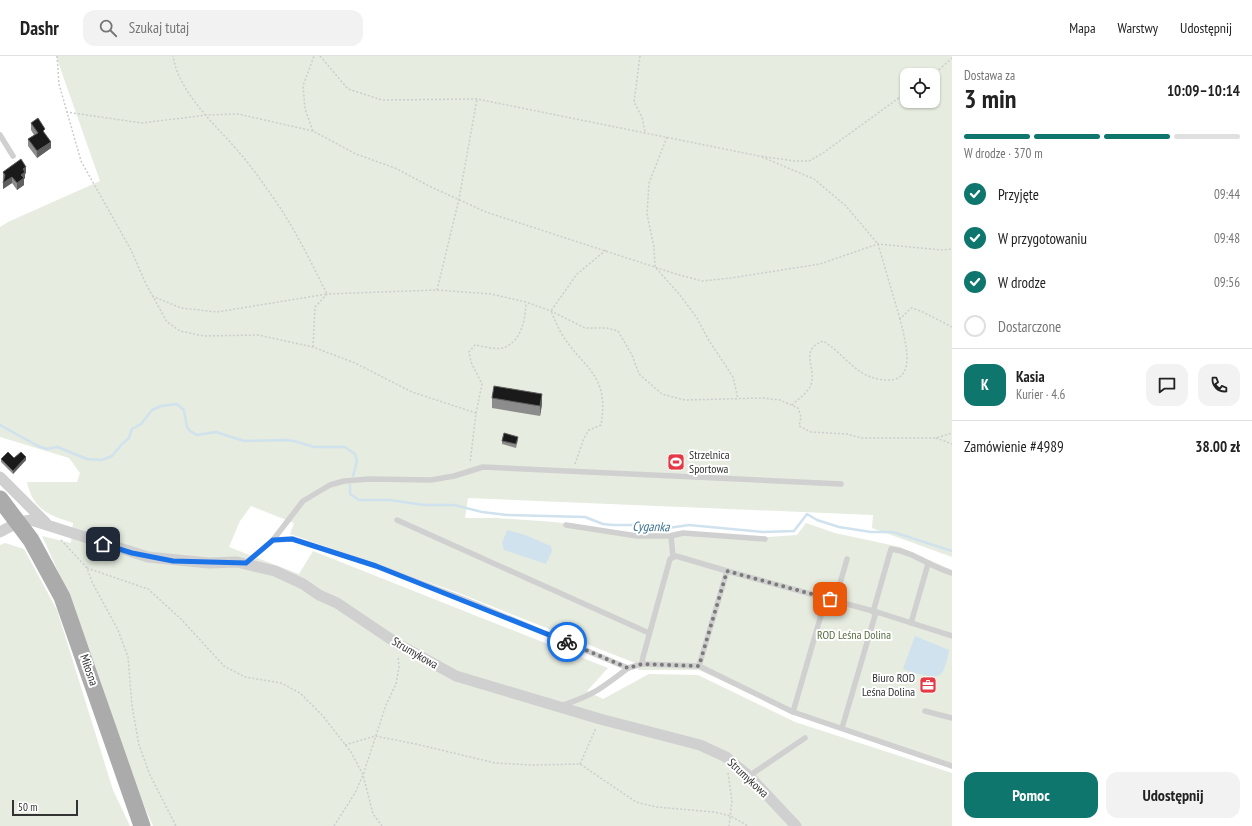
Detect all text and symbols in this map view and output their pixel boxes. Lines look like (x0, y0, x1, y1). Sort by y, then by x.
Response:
search box (83, 10, 363, 46)
text: Dashr (20, 16, 59, 40)
icon: search (97, 17, 119, 39)
text: Szukaj tutaj (129, 18, 189, 37)
text: Mapa (1069, 19, 1096, 37)
text: Warstwy (1118, 19, 1158, 37)
text: Udostępnij (1180, 19, 1232, 37)
text: Dostawa za (964, 67, 1015, 84)
map controls (900, 68, 940, 108)
button: locate (900, 68, 940, 108)
text: 10:09–10:14 (1167, 81, 1240, 100)
text: 3 min (964, 82, 1017, 115)
text: W drodze · 370 m (964, 145, 1043, 162)
icon: check (964, 183, 986, 205)
text: Przyjęte (998, 185, 1039, 204)
text: 09:44 (1214, 186, 1240, 203)
icon: check (964, 227, 986, 249)
text: W przygotowaniu (998, 229, 1087, 248)
text: 09:48 (1214, 230, 1240, 247)
icon: check (964, 271, 986, 293)
text: W drodze (998, 273, 1046, 292)
text: 09:56 (1214, 274, 1240, 291)
text: Dostarczone (998, 317, 1061, 336)
button: chat (1146, 364, 1188, 406)
button: phone (1198, 364, 1240, 406)
text: Kasia (1016, 367, 1045, 386)
text: K (981, 375, 989, 394)
text: Kurier · 4.6 (1016, 386, 1065, 403)
text: Zamówienie #4989 (964, 437, 1064, 456)
text: 38.00 zł (1195, 437, 1240, 456)
place label: Strzelnica Sportowa (689, 447, 730, 476)
sports icon: Strzelnica Sportowa (666, 452, 686, 472)
water label: Cyganka (632, 518, 670, 535)
pin (86, 527, 120, 561)
icon: home (92, 533, 114, 555)
pin (813, 582, 847, 616)
icon: bag (819, 588, 841, 610)
courier (547, 622, 587, 662)
park label: ROD Leśna Dolina (817, 627, 891, 642)
icon: bike (556, 631, 578, 653)
street label: Strumykowa (390, 633, 441, 672)
street label: Miłosna (77, 652, 102, 688)
place label: Biuro ROD Leśna Dolina (862, 670, 915, 699)
office icon: Biuro ROD Leśna Dolina (918, 675, 938, 695)
street label: Strumykowa (725, 755, 772, 801)
button: Pomoc (964, 772, 1098, 818)
button: Udostępnij (1106, 772, 1240, 818)
scale bar (12, 798, 78, 817)
text: 50 m (18, 800, 37, 814)

